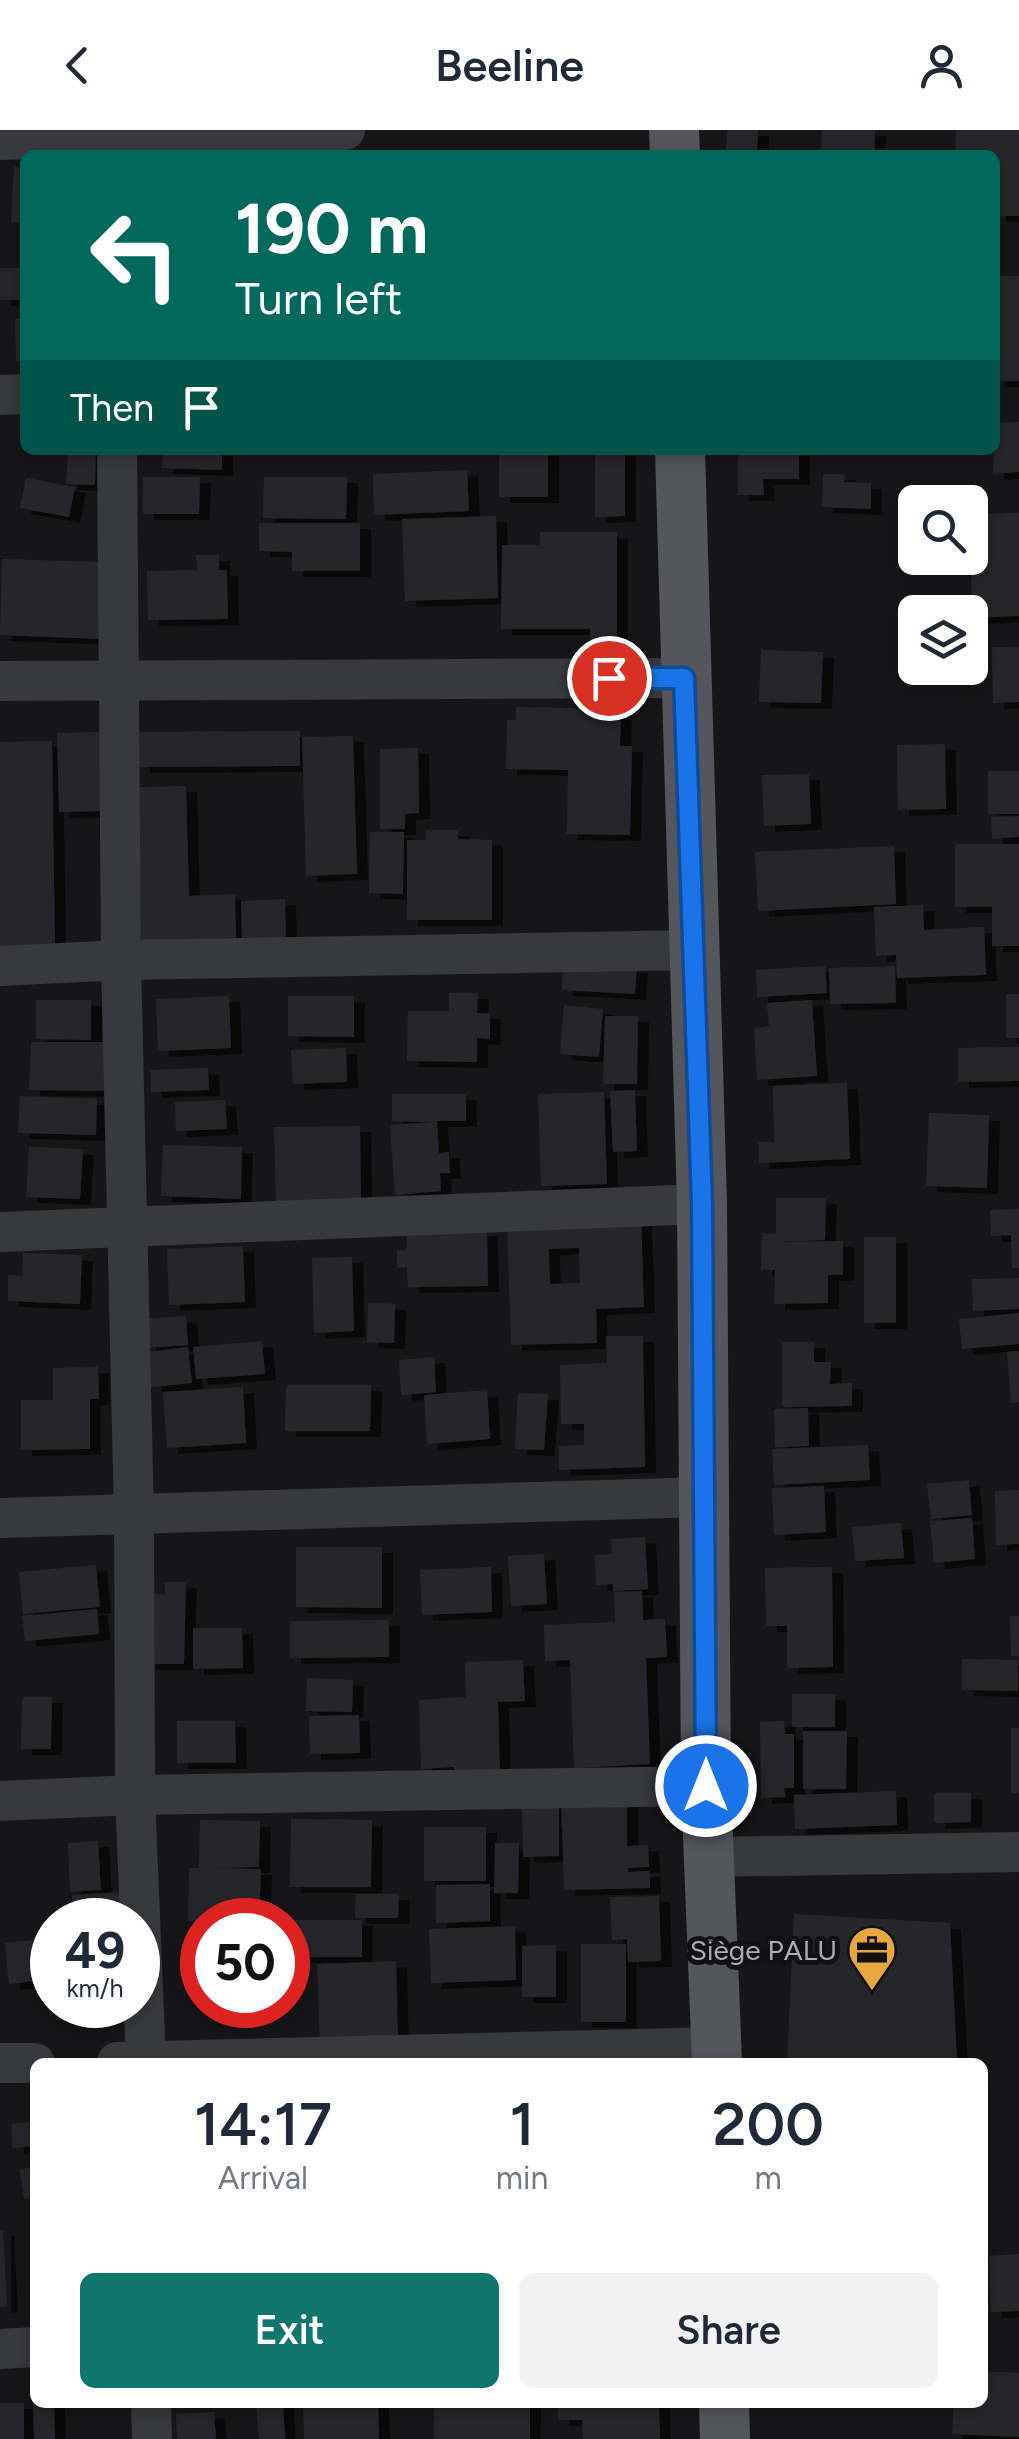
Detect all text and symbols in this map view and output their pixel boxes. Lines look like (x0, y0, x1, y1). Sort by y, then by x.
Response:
icon: back (50, 38, 105, 93)
text: Beeline (435, 38, 584, 92)
icon: person (914, 38, 969, 93)
text: 190 m (235, 186, 428, 271)
icon: left (70, 190, 200, 320)
text: Turn left (235, 271, 402, 325)
icon: arrive (174, 380, 229, 435)
text: Then (70, 385, 154, 431)
map controls (898, 485, 988, 685)
button: search (898, 485, 988, 575)
button: layers (898, 595, 988, 685)
pin (567, 636, 652, 721)
icon: arrive (582, 651, 637, 706)
position arrow (654, 1734, 758, 1838)
speed limit sign: 50 (180, 1898, 310, 2028)
text: 49 (65, 1920, 125, 1981)
office icon: Siège PALU (846, 1924, 898, 1992)
place label: Siège PALU (690, 1933, 837, 1967)
text: km/h (66, 1973, 124, 2003)
text: 14:17 (194, 2088, 332, 2160)
text: 1 (509, 2088, 535, 2160)
text: 200 (712, 2088, 824, 2160)
text: Arrival (218, 2159, 308, 2197)
text: min (496, 2159, 548, 2197)
text: m (755, 2159, 782, 2197)
button: Exit (80, 2273, 499, 2388)
button: Share (519, 2273, 938, 2388)

